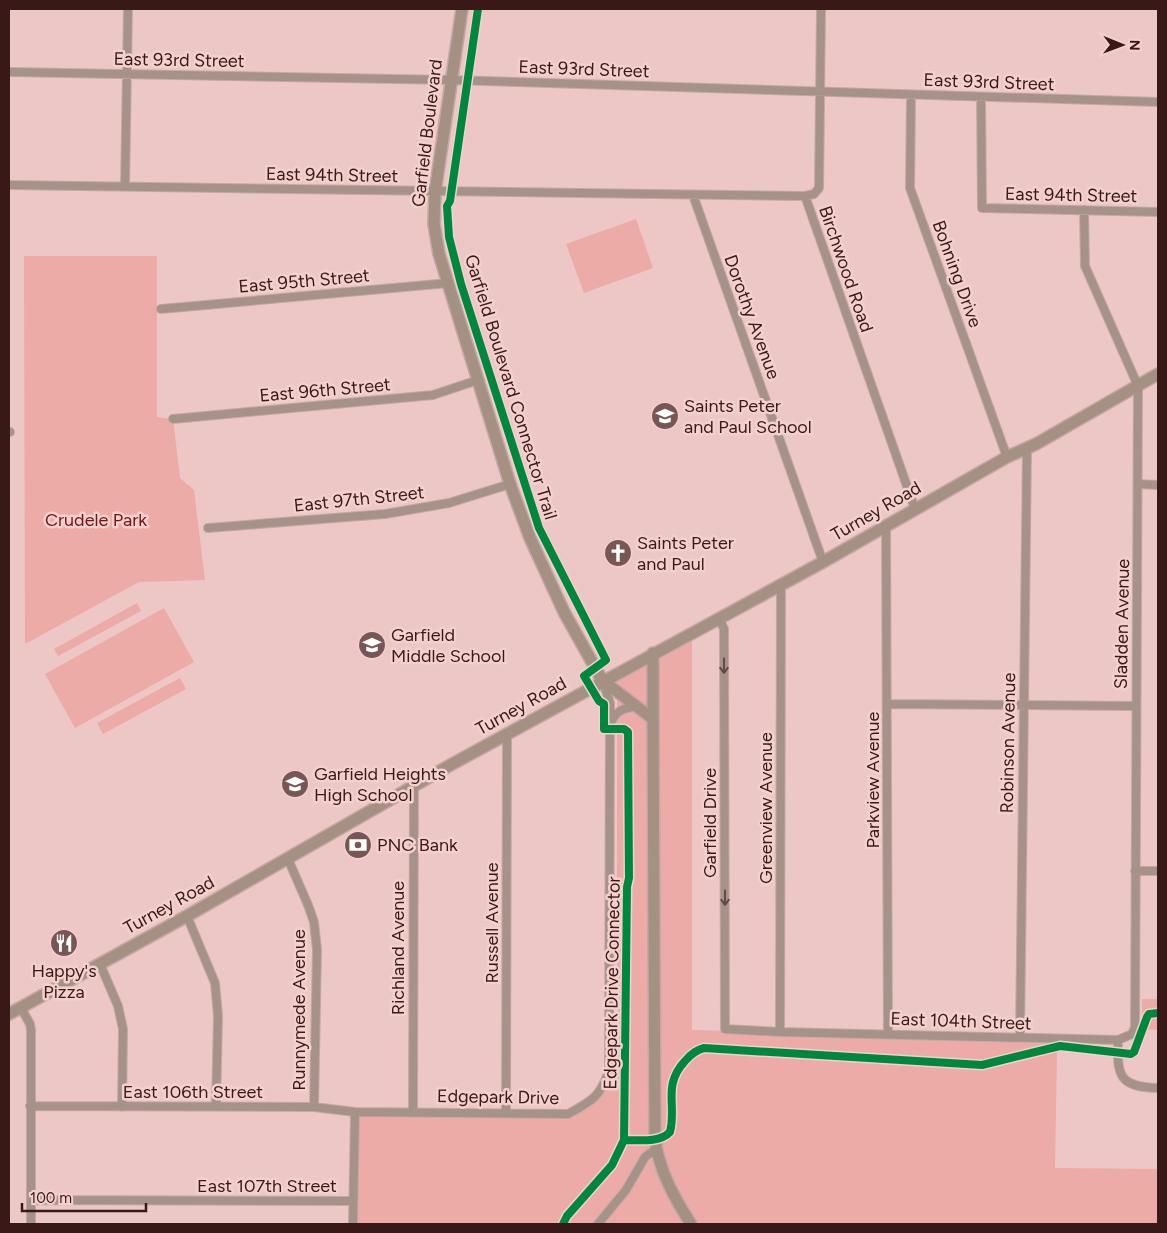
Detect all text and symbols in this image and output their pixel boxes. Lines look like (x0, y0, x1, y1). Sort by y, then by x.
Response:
north arrow (1097, 20, 1147, 70)
text: N (1126, 40, 1143, 51)
street label: East 93rd Street (113, 48, 245, 72)
street label: East 93rd Street (518, 56, 650, 82)
street label: Garfield Boulevard (407, 58, 447, 208)
street label: East 93rd Street (923, 69, 1055, 95)
street label: East 94th Street (266, 163, 399, 187)
street label: East 94th Street (1005, 183, 1138, 207)
street label: Birchwood Road (814, 203, 878, 335)
street label: Bohning Drive (927, 217, 987, 331)
street label: Garfield Boulevard Connector Trail (460, 252, 562, 522)
street label: Dorothy Avenue (719, 252, 785, 382)
street label: East 95th Street (237, 264, 371, 298)
street label: East 96th Street (259, 373, 392, 407)
place label: Saints Peter and Paul School (684, 395, 812, 438)
school or university icon: Saints Peter and Paul School (650, 401, 680, 431)
street label: Turney Road (827, 476, 925, 546)
street label: East 97th Street (293, 481, 425, 517)
park label: Crudele Park (45, 509, 147, 531)
place label: Saints Peter and Paul (637, 532, 734, 575)
church icon: Saints Peter and Paul (603, 538, 633, 568)
street label: Sladden Avenue (1110, 558, 1134, 689)
place label: Garfield Middle School (391, 624, 505, 667)
school or university icon: Garfield Middle School (357, 630, 387, 660)
one-way arrow (719, 658, 729, 674)
street label: Turney Road (472, 672, 570, 740)
street label: Robinson Avenue (996, 672, 1020, 814)
street label: Parkview Avenue (862, 711, 884, 848)
street label: Greenview Avenue (755, 732, 777, 884)
place label: Garfield Heights High School (314, 763, 446, 806)
street label: Garfield Drive (699, 768, 721, 878)
school or university icon: Garfield Heights High School (280, 769, 310, 799)
bank icon: PNC Bank (343, 830, 373, 860)
place label: PNC Bank (377, 834, 458, 856)
street label: Russell Avenue (481, 862, 503, 984)
street label: Turney Road (120, 871, 218, 939)
street label: Edgepark Drive Connector (599, 876, 625, 1090)
street label: Richland Avenue (387, 881, 409, 1015)
one-way arrow (720, 890, 730, 906)
restaurant icon: Happy's Pizza (49, 928, 79, 958)
street label: Runnymede Avenue (288, 929, 310, 1091)
place label: Happy's Pizza (31, 960, 97, 1003)
street label: East 104th Street (890, 1008, 1032, 1034)
street label: East 106th Street (123, 1081, 263, 1103)
street label: Edgepark Drive (437, 1085, 559, 1109)
street label: East 107th Street (197, 1175, 337, 1197)
scale bar (22, 1180, 146, 1212)
text: 100 m (30, 1189, 72, 1207)

